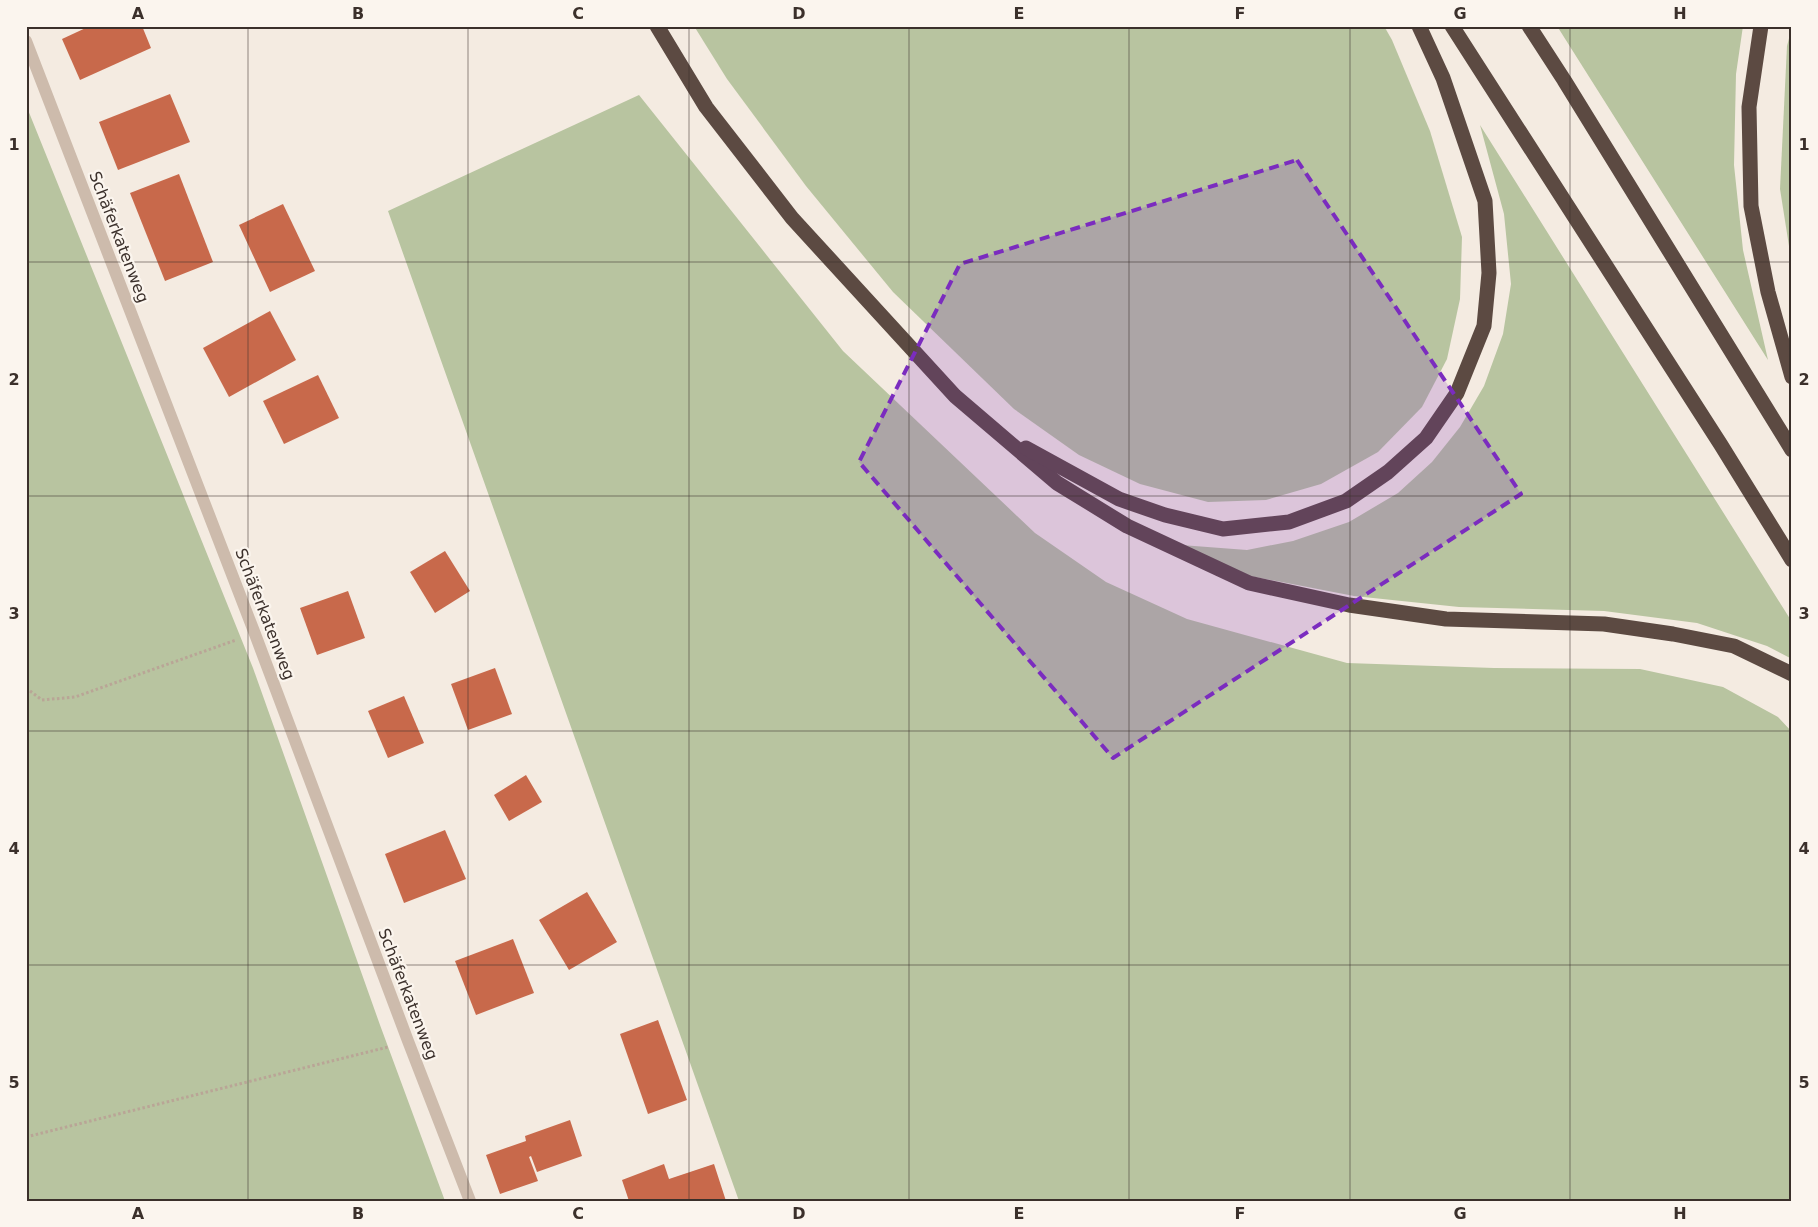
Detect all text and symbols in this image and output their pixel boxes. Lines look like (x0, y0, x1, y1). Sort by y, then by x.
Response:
text: A (132, 4, 145, 23)
text: B (352, 4, 364, 23)
text: C (572, 4, 584, 23)
text: D (792, 4, 806, 23)
text: E (1014, 4, 1024, 23)
text: F (1235, 4, 1245, 23)
text: G (1453, 4, 1467, 23)
text: H (1673, 4, 1687, 23)
text: 1 (8, 135, 20, 154)
text: 1 (1798, 135, 1810, 154)
street label: Schäferkatenweg (85, 169, 153, 305)
text: 2 (8, 370, 20, 389)
text: 2 (1798, 370, 1810, 389)
street label: Schäferkatenweg (231, 546, 299, 682)
text: 3 (8, 604, 20, 623)
text: 3 (1798, 604, 1810, 623)
text: 4 (8, 839, 20, 858)
text: 4 (1798, 839, 1810, 858)
street label: Schäferkatenweg (374, 926, 442, 1062)
text: 5 (8, 1073, 20, 1092)
text: 5 (1798, 1073, 1810, 1092)
text: A (132, 1204, 145, 1223)
text: B (352, 1204, 364, 1223)
text: C (572, 1204, 584, 1223)
text: D (792, 1204, 806, 1223)
text: E (1014, 1204, 1024, 1223)
text: F (1235, 1204, 1245, 1223)
text: G (1453, 1204, 1467, 1223)
text: H (1673, 1204, 1687, 1223)

